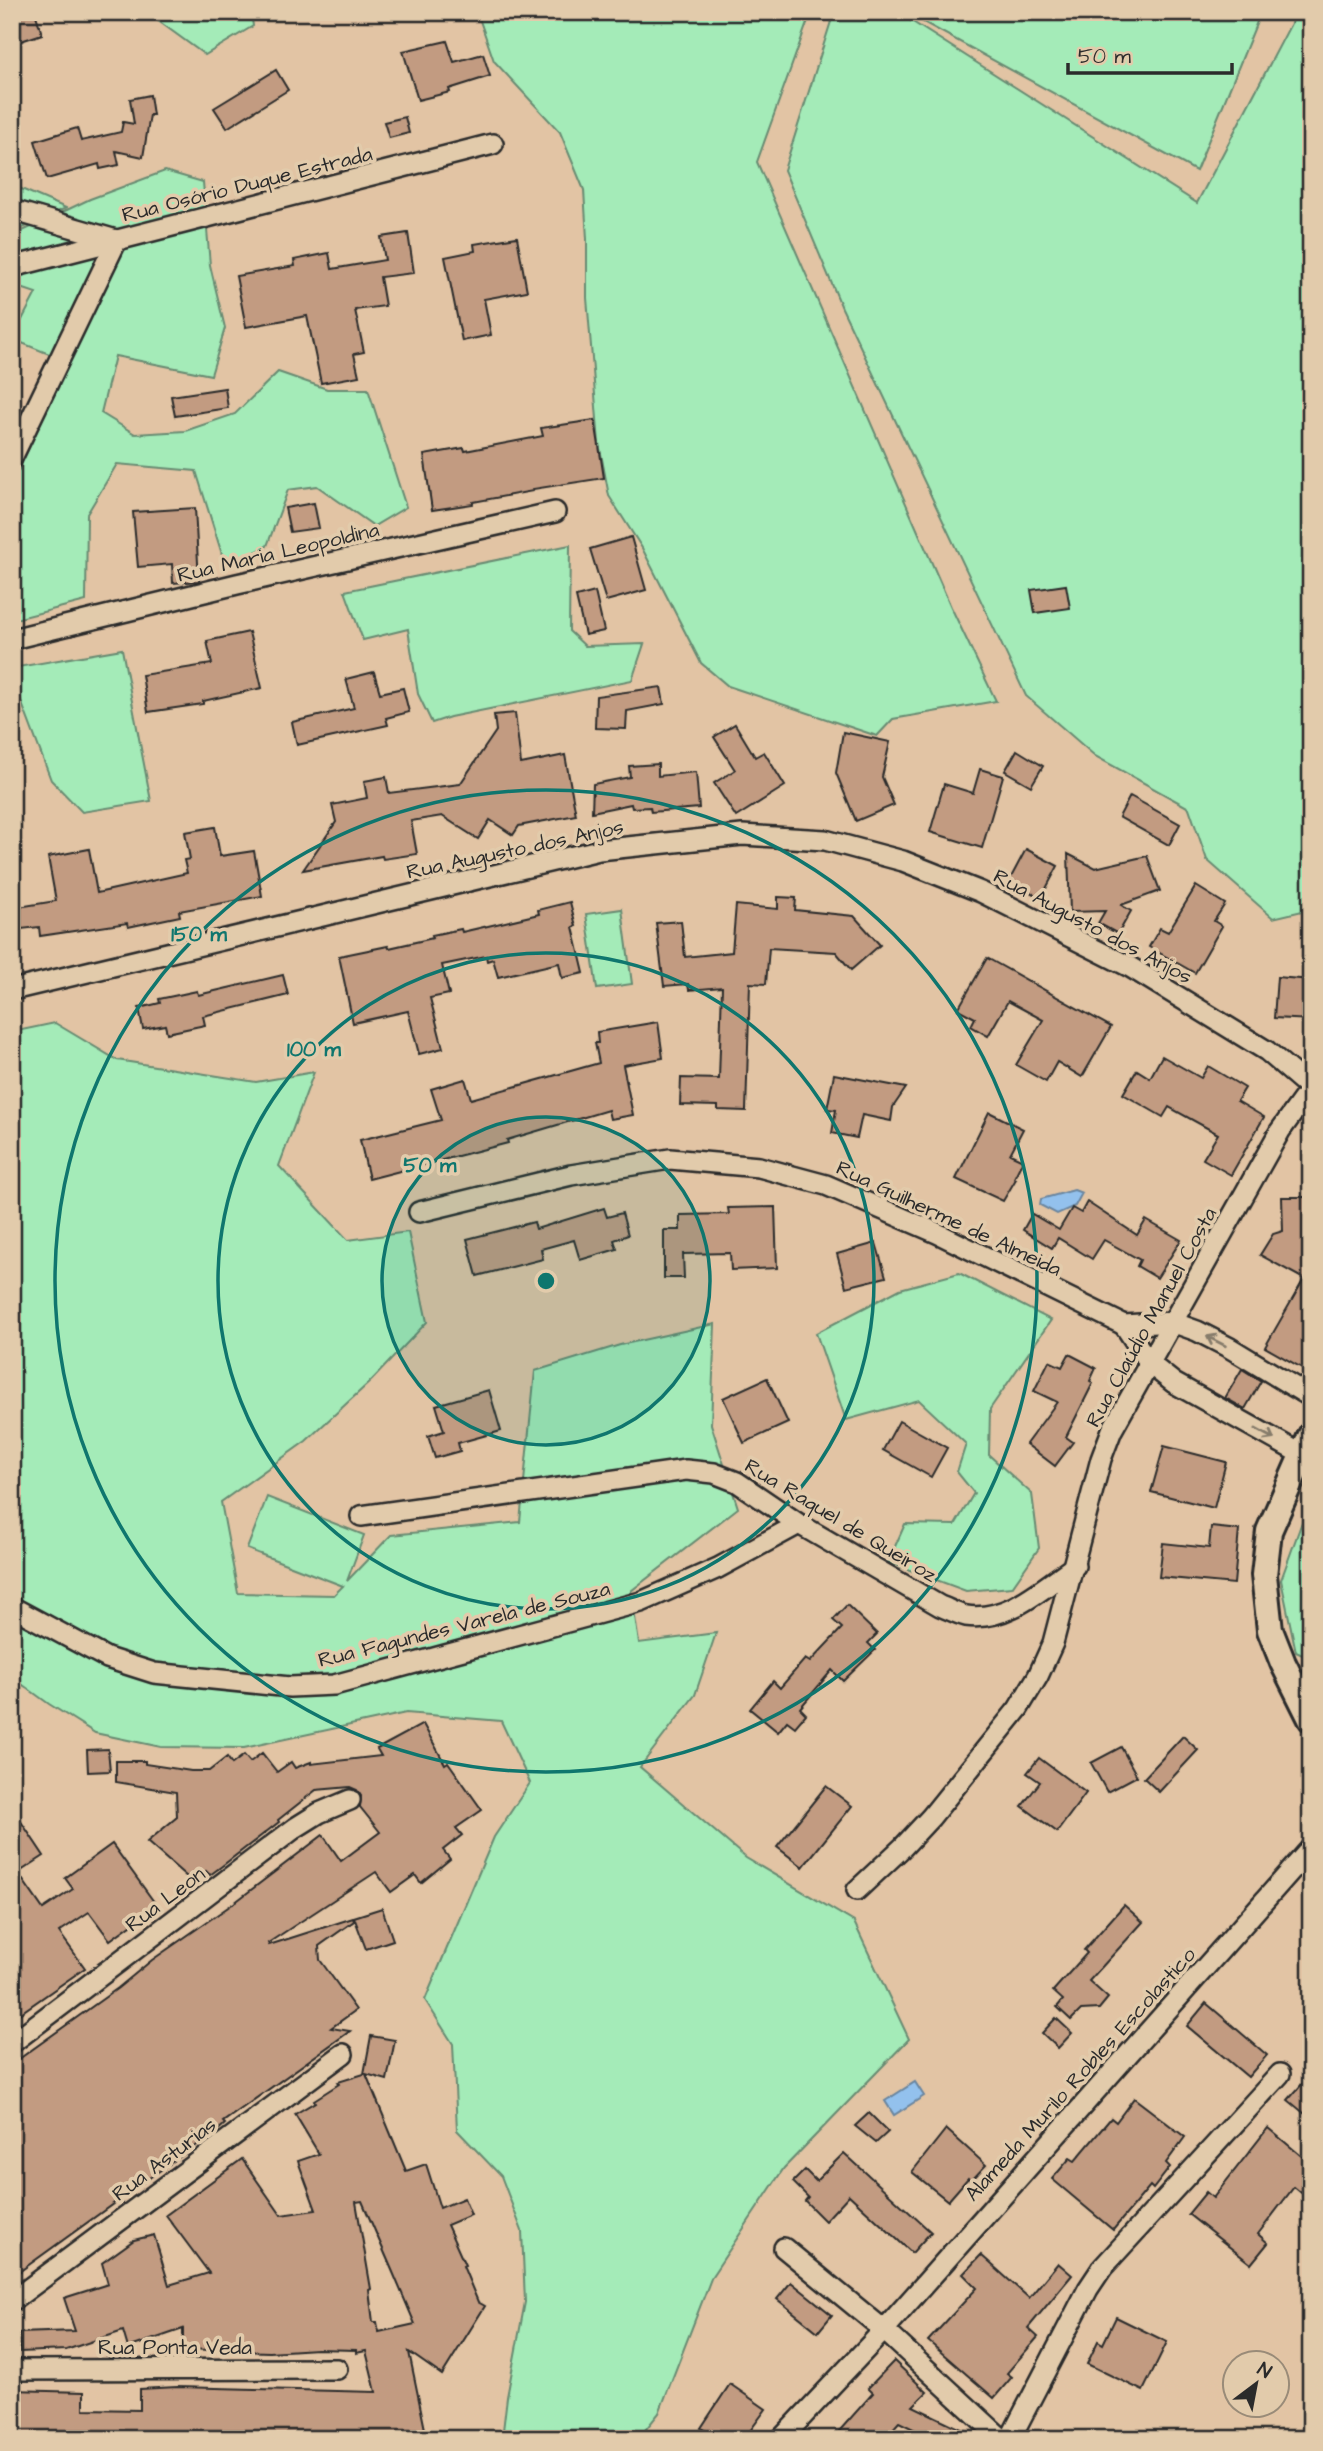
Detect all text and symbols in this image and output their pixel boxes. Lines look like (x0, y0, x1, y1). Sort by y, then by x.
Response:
scale bar (1068, 32, 1232, 76)
text: 50 m (1078, 42, 1132, 71)
street label: Rua Osório Duque Estrada (119, 139, 376, 230)
street label: Rua Maria Leopoldina (174, 515, 382, 591)
street label: Rua Augusto dos Anjos (404, 812, 627, 889)
street label: Rua Augusto dos Anjos (987, 862, 1197, 993)
text: 150 m (171, 920, 227, 949)
text: 100 m (287, 1035, 342, 1064)
text: 50 m (404, 1151, 457, 1180)
street label: Rua Guilherme de Almeida (831, 1153, 1066, 1284)
street label: Rua Claúdio Manuel Costa (1079, 1202, 1224, 1432)
centre of rings (534, 1269, 558, 1293)
one-way arrow (1206, 1333, 1227, 1347)
one-way arrow (1254, 1428, 1275, 1441)
street label: Rua Raquel de Queiroz (739, 1451, 943, 1590)
street label: Rua Fagundes Varela de Souza (315, 1574, 614, 1677)
street label: Rua Leon (119, 1860, 211, 1939)
street label: Alameda Murilo Robles Escolastico (958, 1941, 1203, 2208)
street label: Rua Asturias (106, 2111, 222, 2208)
street label: Rua Ponta Veda (98, 2333, 252, 2362)
north arrow (1222, 2350, 1292, 2420)
text: N (1252, 2356, 1276, 2386)

